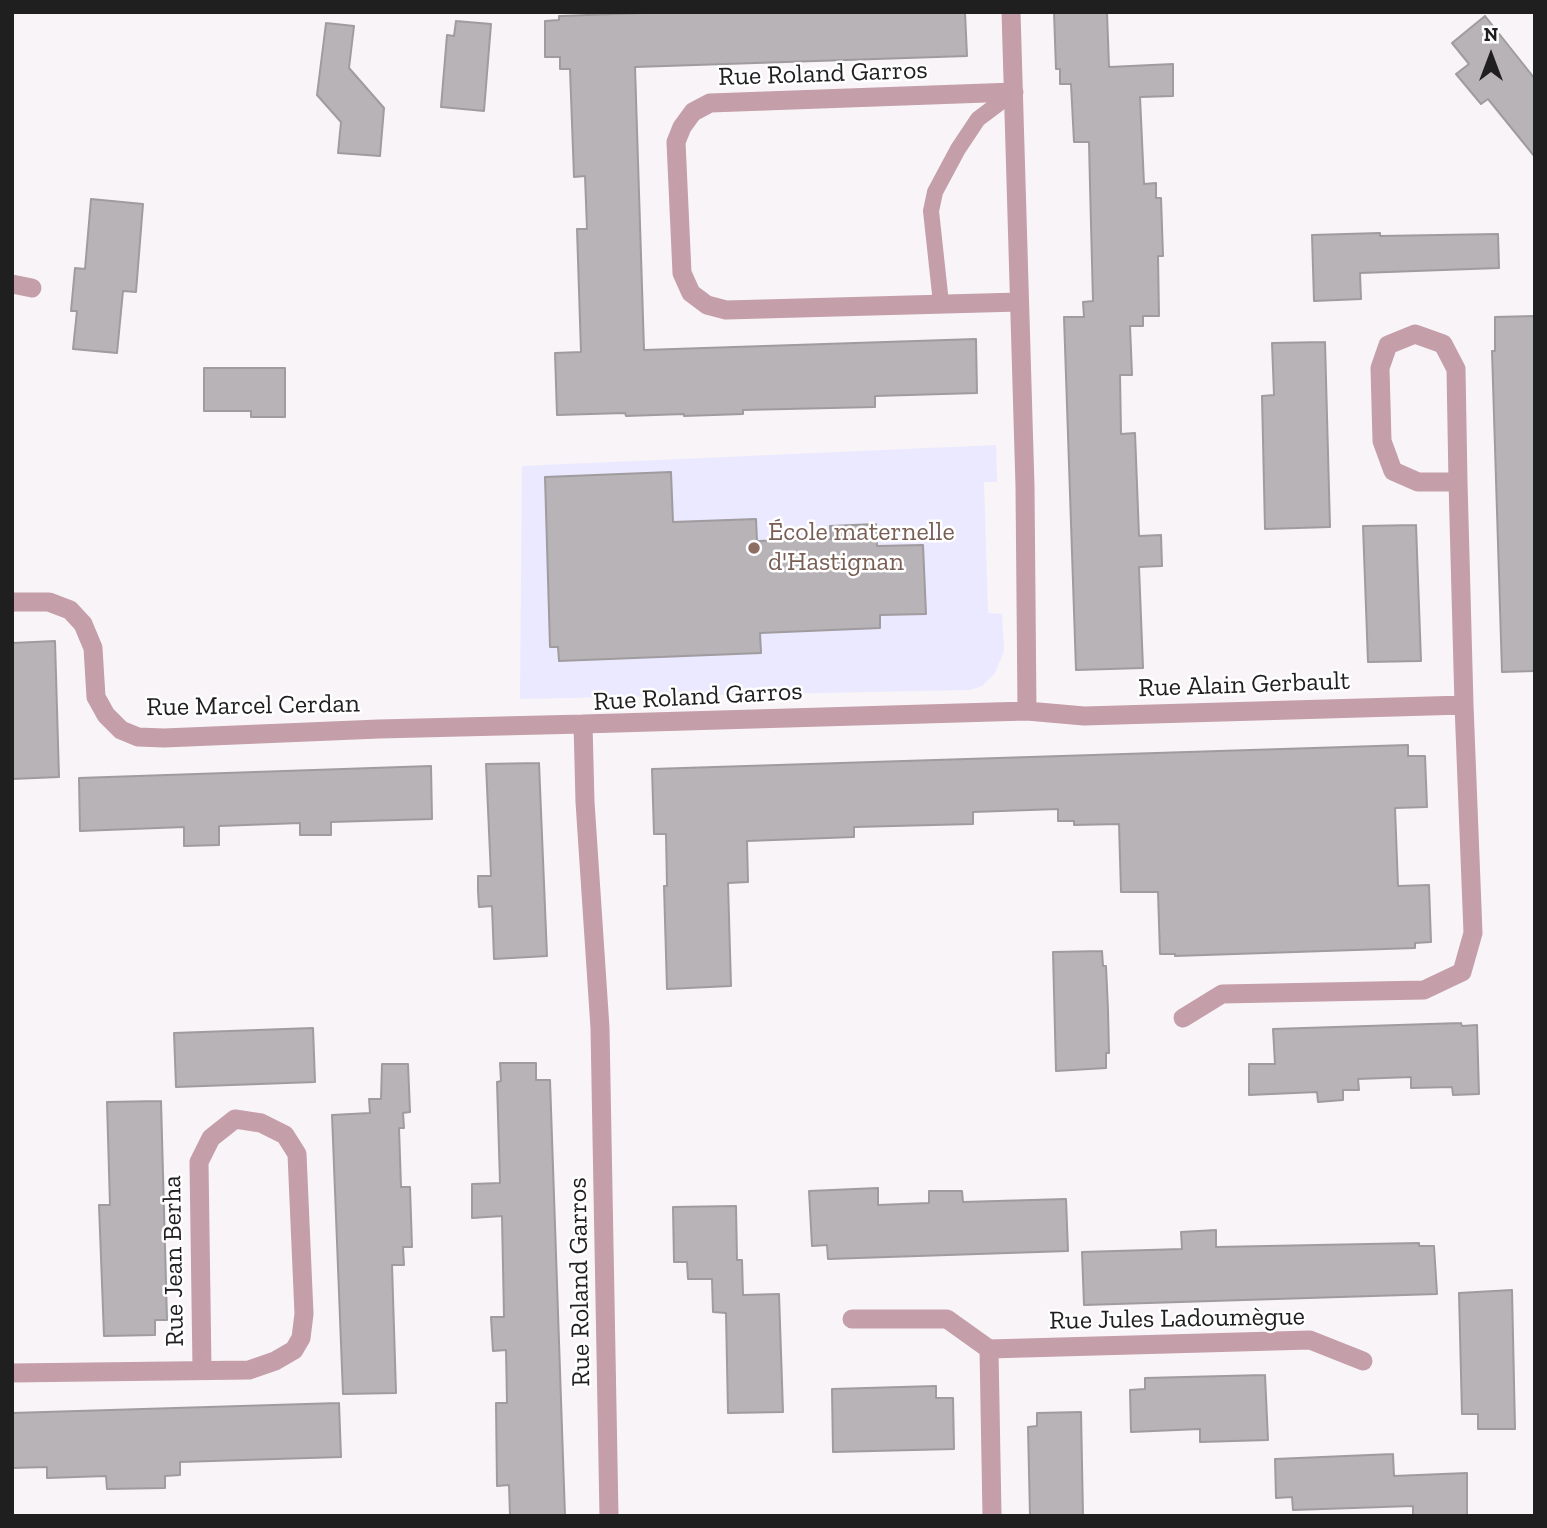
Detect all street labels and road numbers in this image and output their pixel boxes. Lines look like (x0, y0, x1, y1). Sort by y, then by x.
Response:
street label: Rue Roland Garros (718, 55, 928, 93)
street label: Rue Alain Gerbault (1138, 666, 1350, 704)
street label: Rue Roland Garros (593, 676, 803, 718)
street label: Rue Marcel Cerdan (146, 689, 360, 723)
street label: Rue Jean Berha (157, 1175, 191, 1347)
street label: Rue Roland Garros (563, 1177, 597, 1387)
street label: Rue Jules Ladoumègue (1049, 1301, 1305, 1337)

